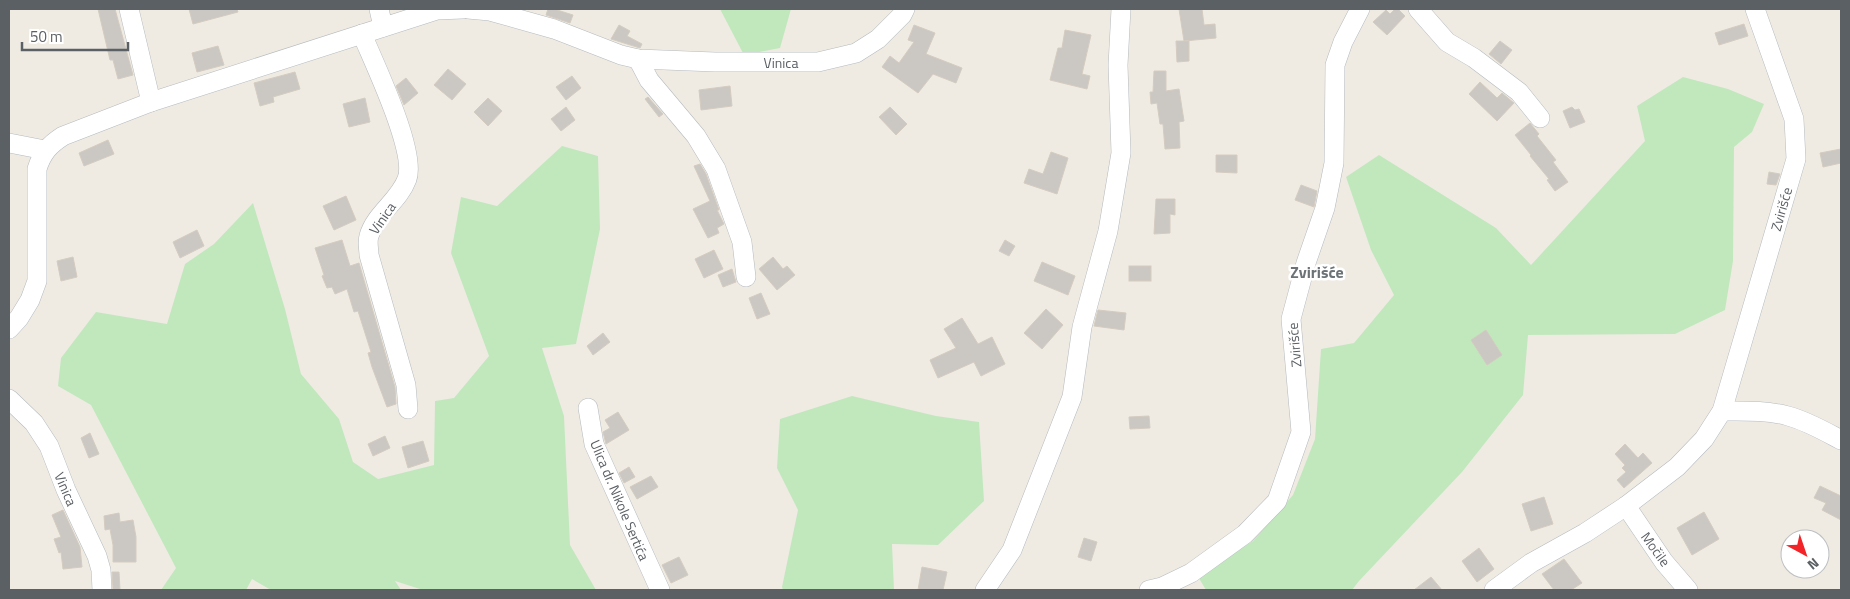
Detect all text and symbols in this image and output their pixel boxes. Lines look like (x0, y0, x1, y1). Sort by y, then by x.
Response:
scale bar (22, 20, 129, 52)
text: 50 m (30, 25, 63, 48)
street label: Vinica (764, 52, 798, 73)
street label: Zvirišće (1765, 185, 1797, 233)
street label: Vinica (363, 198, 401, 238)
district label: Zvirišće (1290, 260, 1344, 284)
street label: Zvirišće (1282, 322, 1306, 368)
street label: Ulica dr. Nikole Sertića (585, 436, 655, 564)
street label: Vinica (50, 469, 82, 509)
street label: Močile (1636, 527, 1676, 571)
north arrow (1780, 529, 1830, 579)
text: N (1803, 553, 1824, 576)

